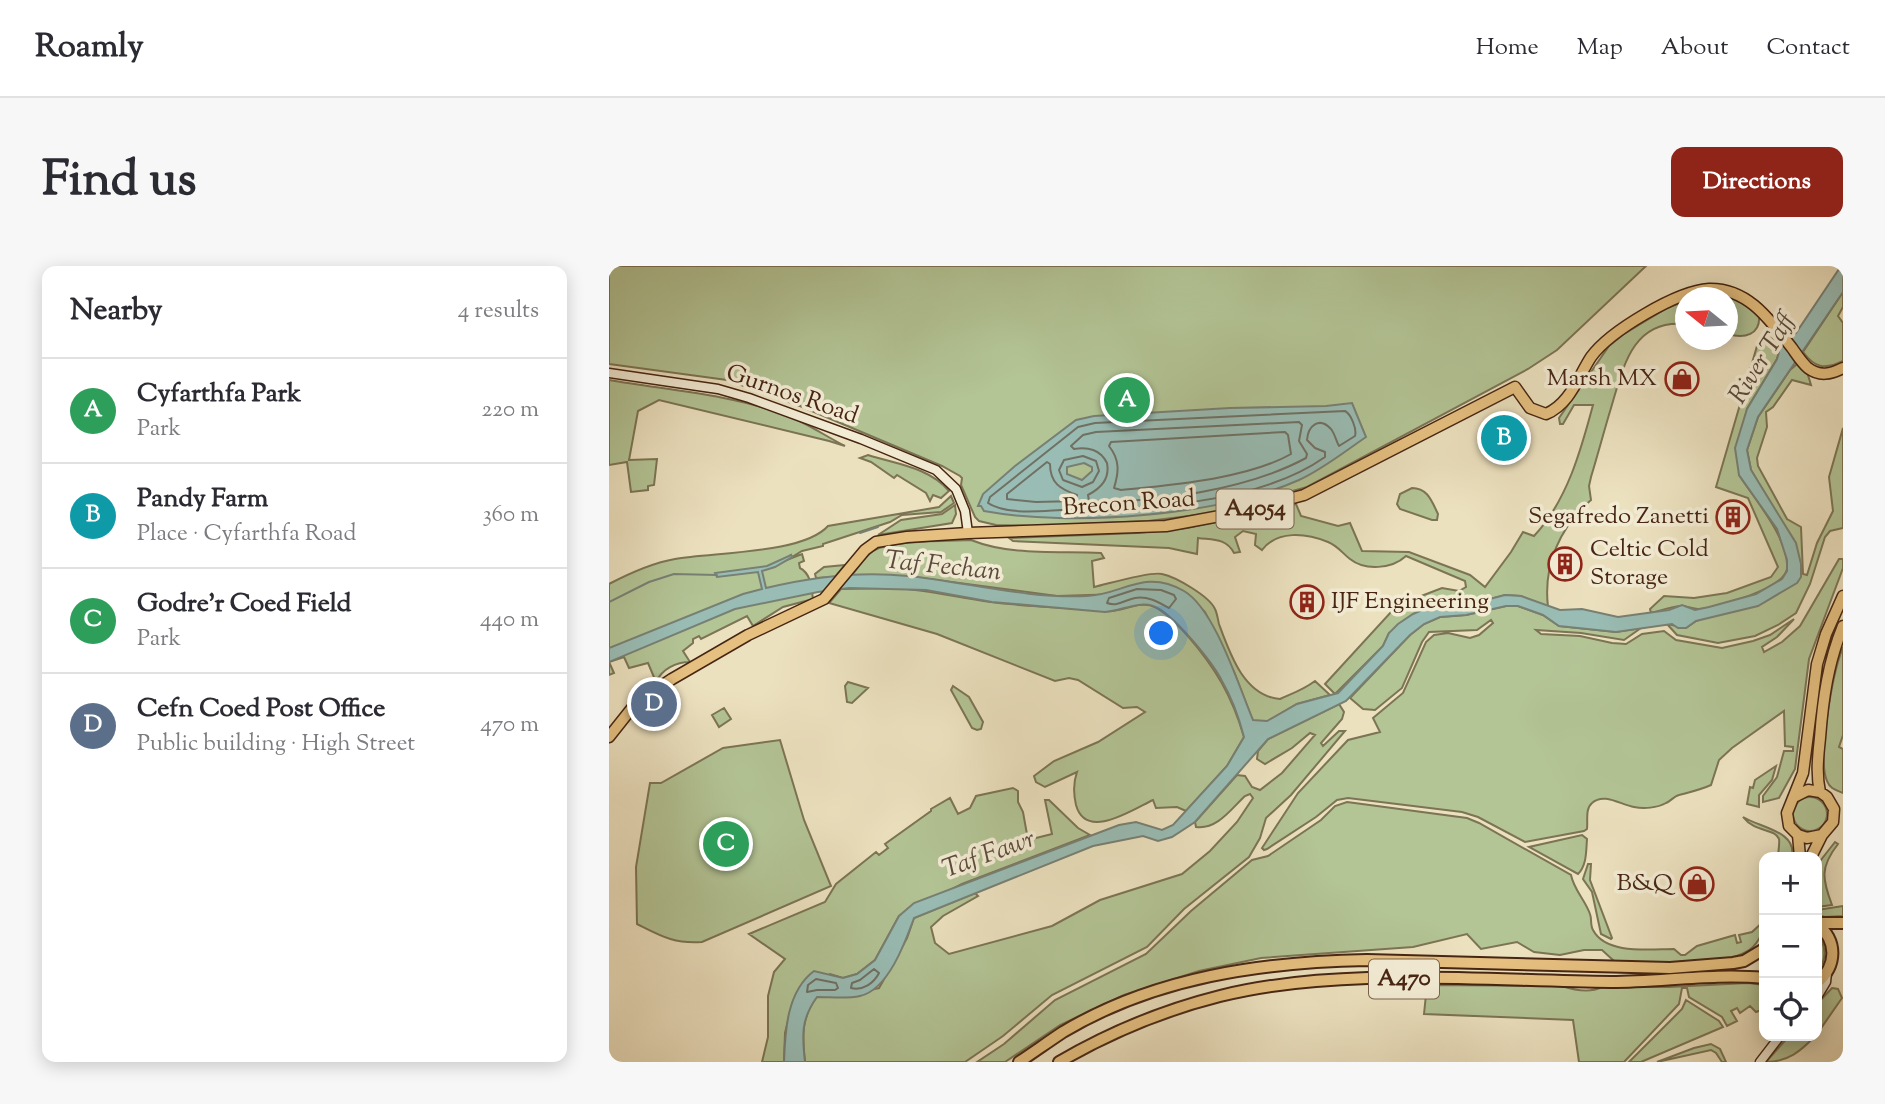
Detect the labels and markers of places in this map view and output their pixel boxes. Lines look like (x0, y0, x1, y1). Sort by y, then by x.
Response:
shop icon: Marsh MX (1663, 360, 1701, 398)
place label: Marsh MX (1547, 362, 1657, 396)
pin: A (1104, 374, 1150, 426)
pin: B (1481, 412, 1527, 464)
building icon: Segafredo Zanetti (1714, 498, 1752, 536)
place label: Segafredo Zanetti (1528, 500, 1709, 534)
place label: Celtic Cold Storage (1590, 533, 1709, 595)
building icon: Celtic Cold Storage (1546, 545, 1584, 583)
building icon: IJF Engineering (1288, 583, 1326, 621)
place label: IJF Engineering (1331, 585, 1489, 619)
pin: D (631, 678, 677, 730)
pin: C (703, 818, 749, 870)
shop icon: B&Q (1678, 865, 1716, 903)
place label: B&Q (1616, 867, 1676, 901)

